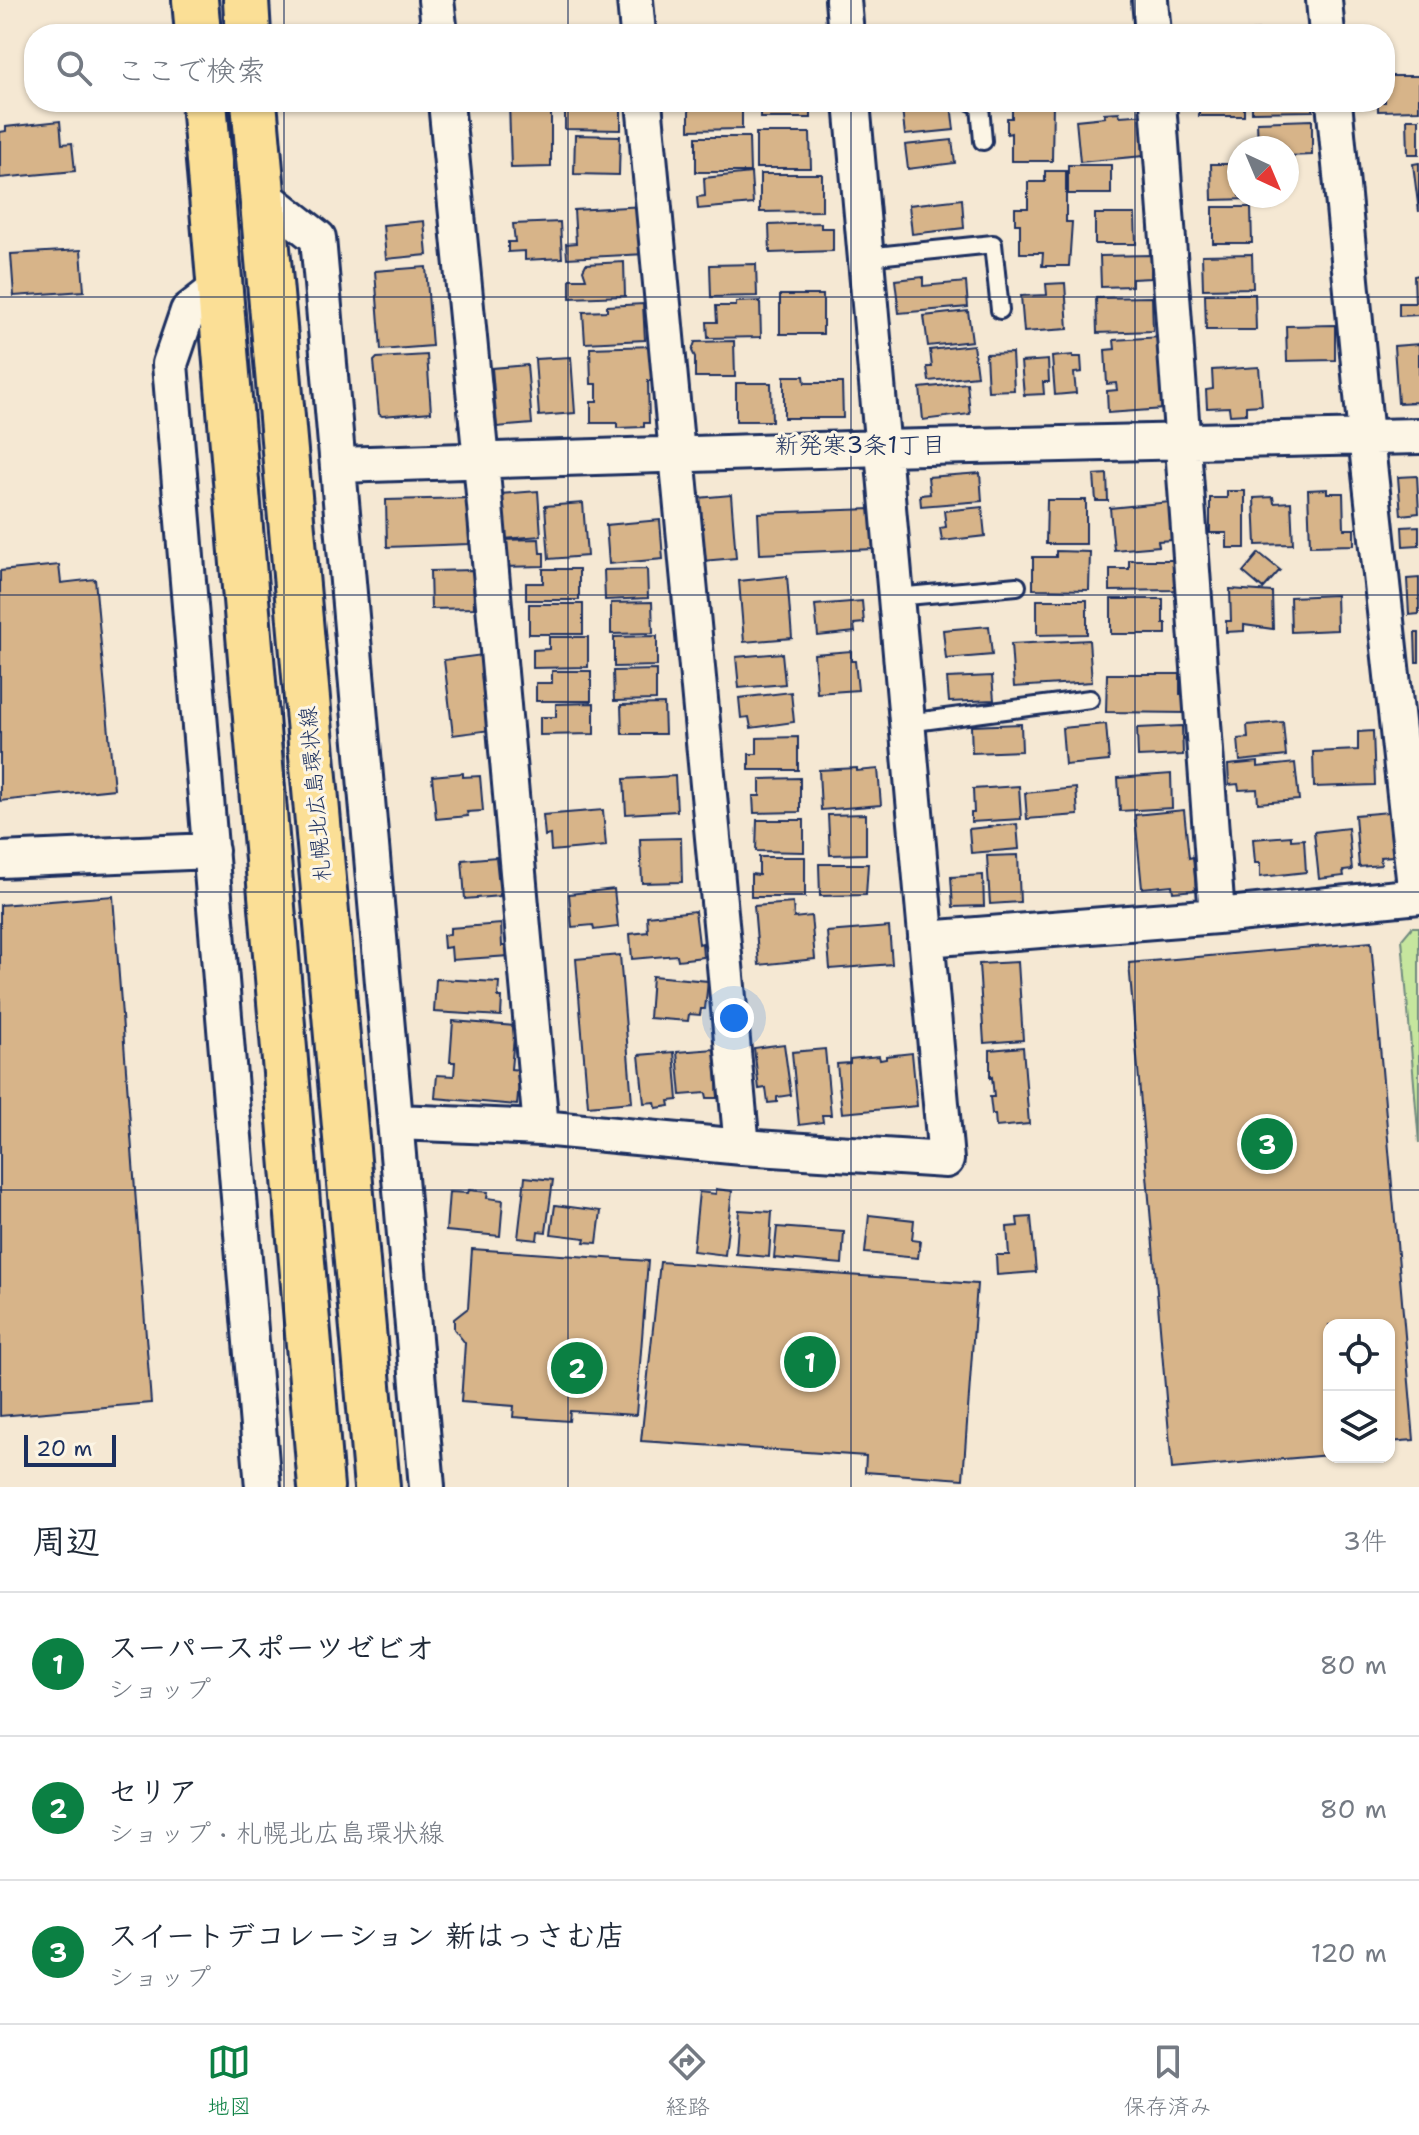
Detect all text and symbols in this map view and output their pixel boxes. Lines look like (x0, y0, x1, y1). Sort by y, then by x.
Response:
search box (24, 24, 1395, 112)
icon: search (52, 46, 96, 90)
text: ここで検索 (116, 50, 266, 91)
north arrow (1227, 136, 1299, 208)
district label: 新発寒3条1丁目 (775, 429, 945, 461)
street label: 札幌北広島環状線 (293, 705, 337, 883)
your location (714, 998, 754, 1038)
pin: 3 (1241, 1114, 1293, 1174)
map controls (1323, 1319, 1395, 1463)
button: locate (1323, 1319, 1395, 1391)
pin: 1 (784, 1332, 836, 1392)
pin: 2 (551, 1338, 603, 1398)
button: layers (1323, 1391, 1395, 1463)
scale bar (24, 1431, 116, 1467)
text: 20 m (36, 1434, 93, 1463)
text: 周辺 (32, 1518, 100, 1564)
text: 3件 (1343, 1523, 1387, 1558)
text: スーパースポーツゼビオ (108, 1627, 434, 1668)
text: 1 (52, 1647, 64, 1682)
text: 80 m (1320, 1647, 1387, 1682)
text: ショップ (108, 1671, 211, 1706)
text: セリア (108, 1771, 198, 1812)
text: 2 (49, 1791, 67, 1826)
text: 80 m (1320, 1791, 1387, 1826)
text: ショップ · 札幌北広島環状線 (108, 1815, 444, 1850)
text: スイートデコレーション 新はっさむ店 (108, 1915, 625, 1956)
text: 3 (49, 1935, 67, 1970)
text: 120 m (1311, 1935, 1387, 1970)
text: ショップ (108, 1959, 211, 1994)
tab: 地図 (207, 2040, 251, 2121)
tab: 経路 (665, 2040, 710, 2121)
tab: 保存済み (1124, 2040, 1212, 2121)

